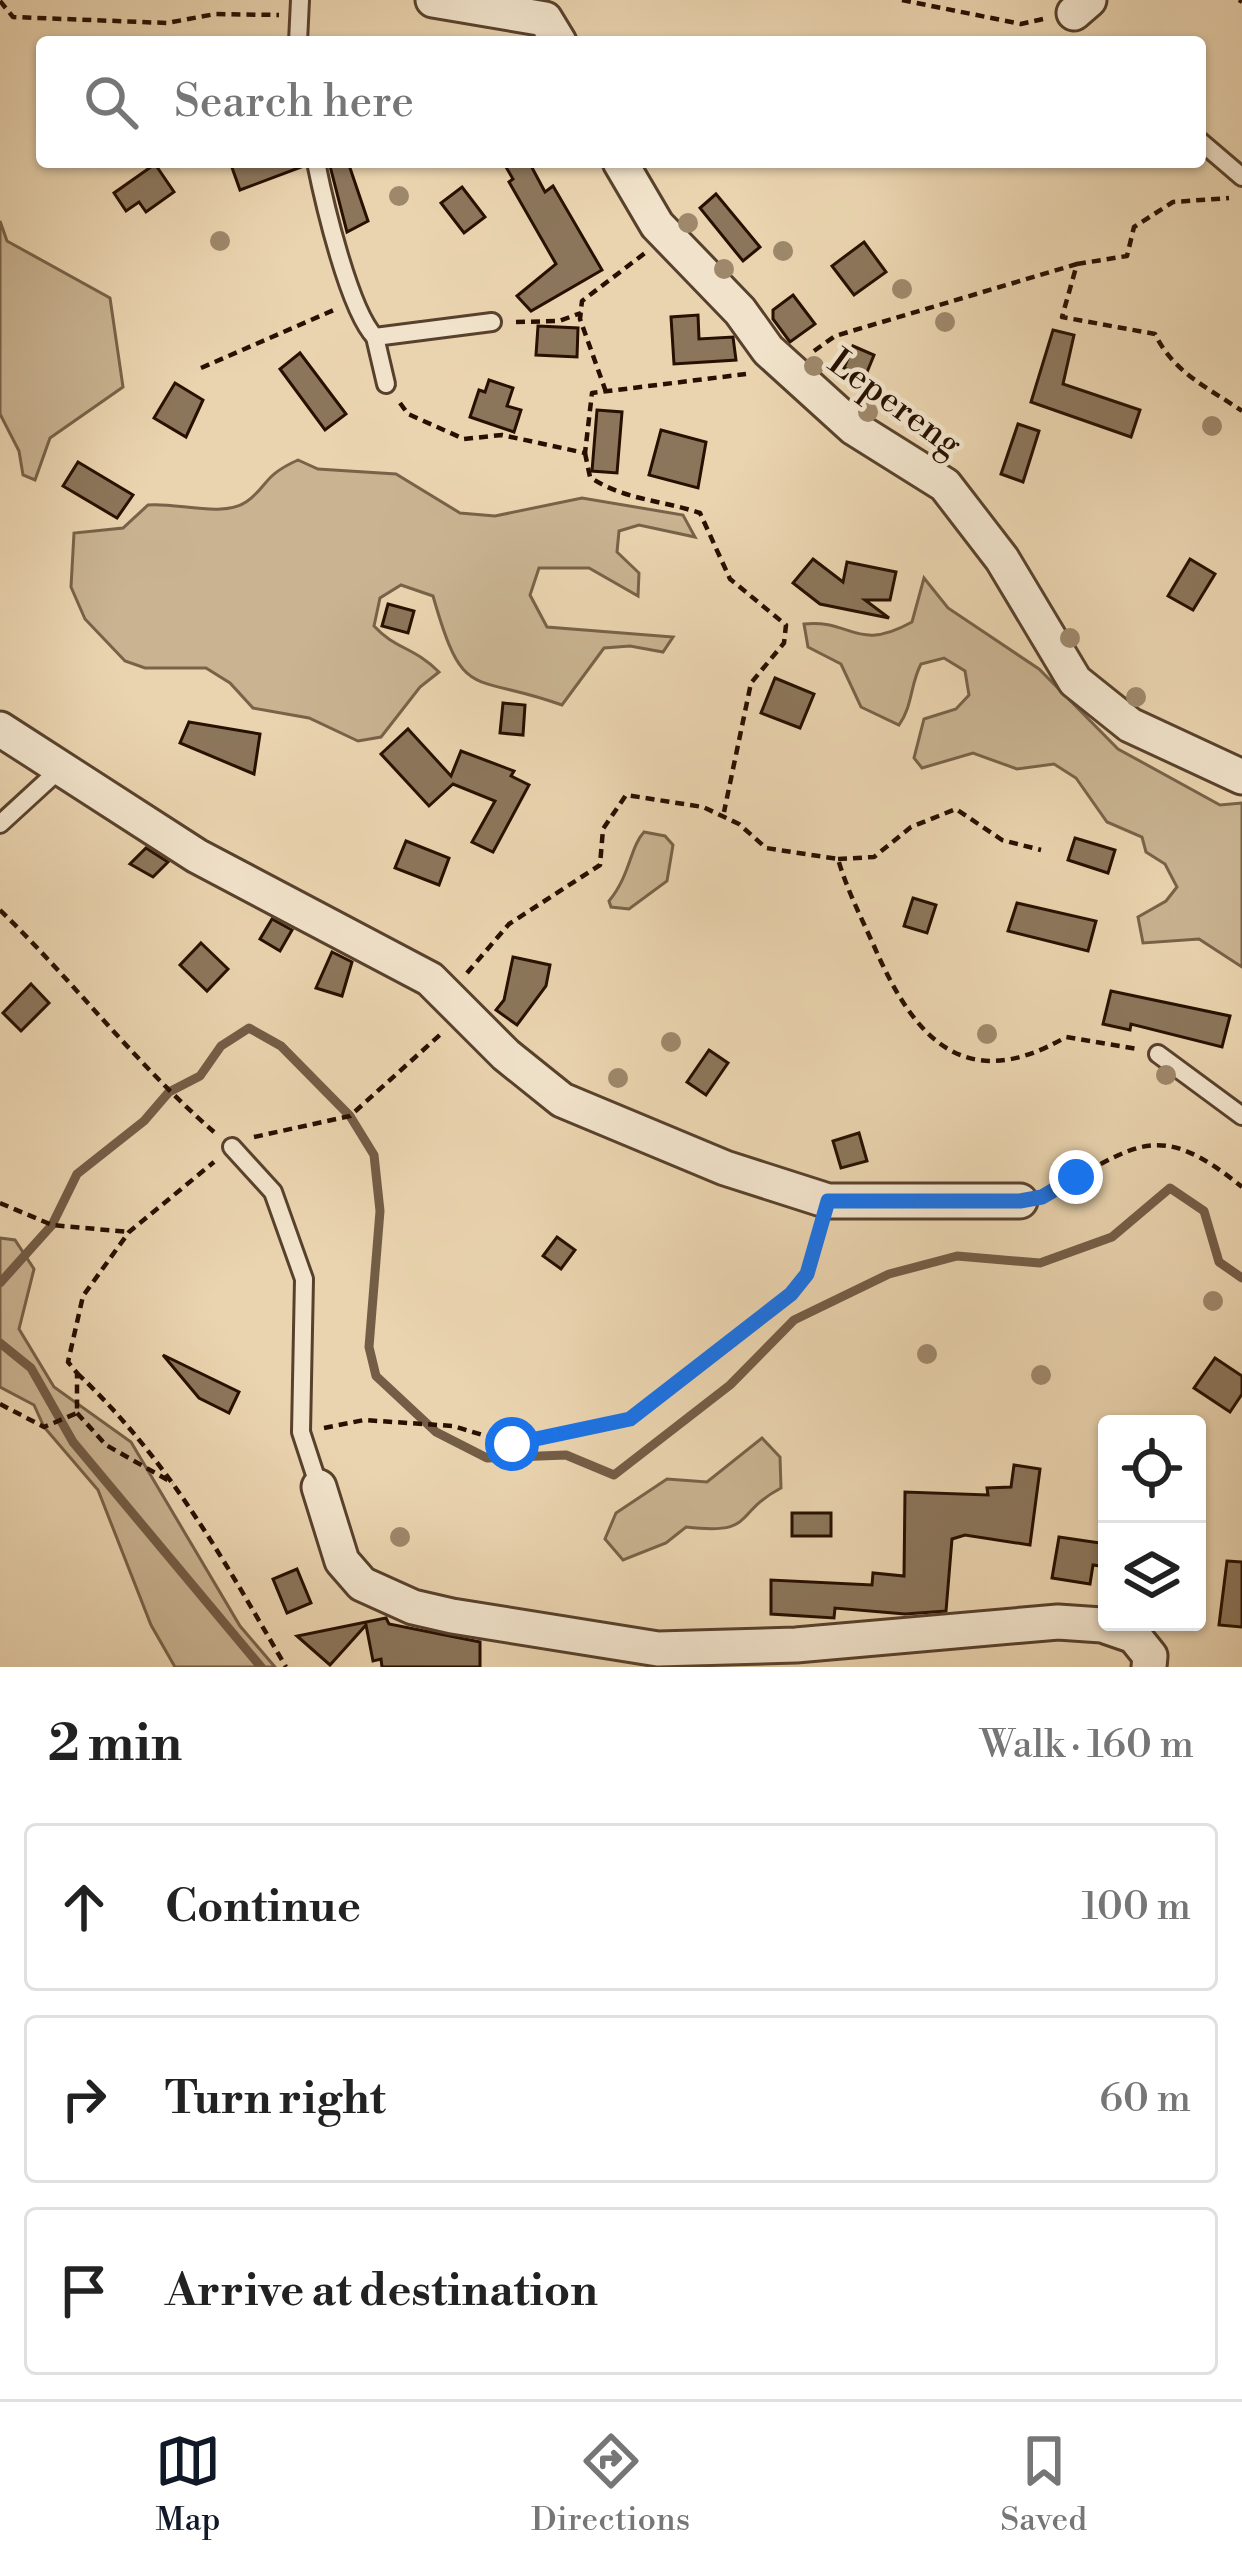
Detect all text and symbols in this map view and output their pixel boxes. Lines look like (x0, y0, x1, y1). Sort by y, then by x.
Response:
search box (36, 36, 1206, 168)
icon: search (78, 69, 144, 135)
text: Search here (174, 74, 414, 131)
street label: Lepereng (819, 340, 971, 468)
route end (1049, 1150, 1103, 1204)
map controls (1098, 1415, 1206, 1631)
button: locate (1098, 1415, 1206, 1523)
route start (485, 1417, 539, 1471)
button: layers (1098, 1523, 1206, 1631)
text: 2 min (48, 1713, 182, 1777)
text: Walk · 160 m (980, 1721, 1194, 1770)
icon: ahead (51, 1874, 117, 1940)
text: Continue (165, 1879, 361, 1936)
text: 100 m (1082, 1883, 1191, 1932)
icon: right (51, 2066, 117, 2132)
text: Turn right (165, 2071, 386, 2128)
text: 60 m (1099, 2075, 1191, 2124)
icon: arrive (51, 2258, 117, 2324)
text: Arrive at destination (165, 2263, 598, 2320)
tab: Map (155, 2428, 221, 2541)
tab: Directions (531, 2428, 690, 2541)
tab: Saved (1000, 2428, 1087, 2541)

